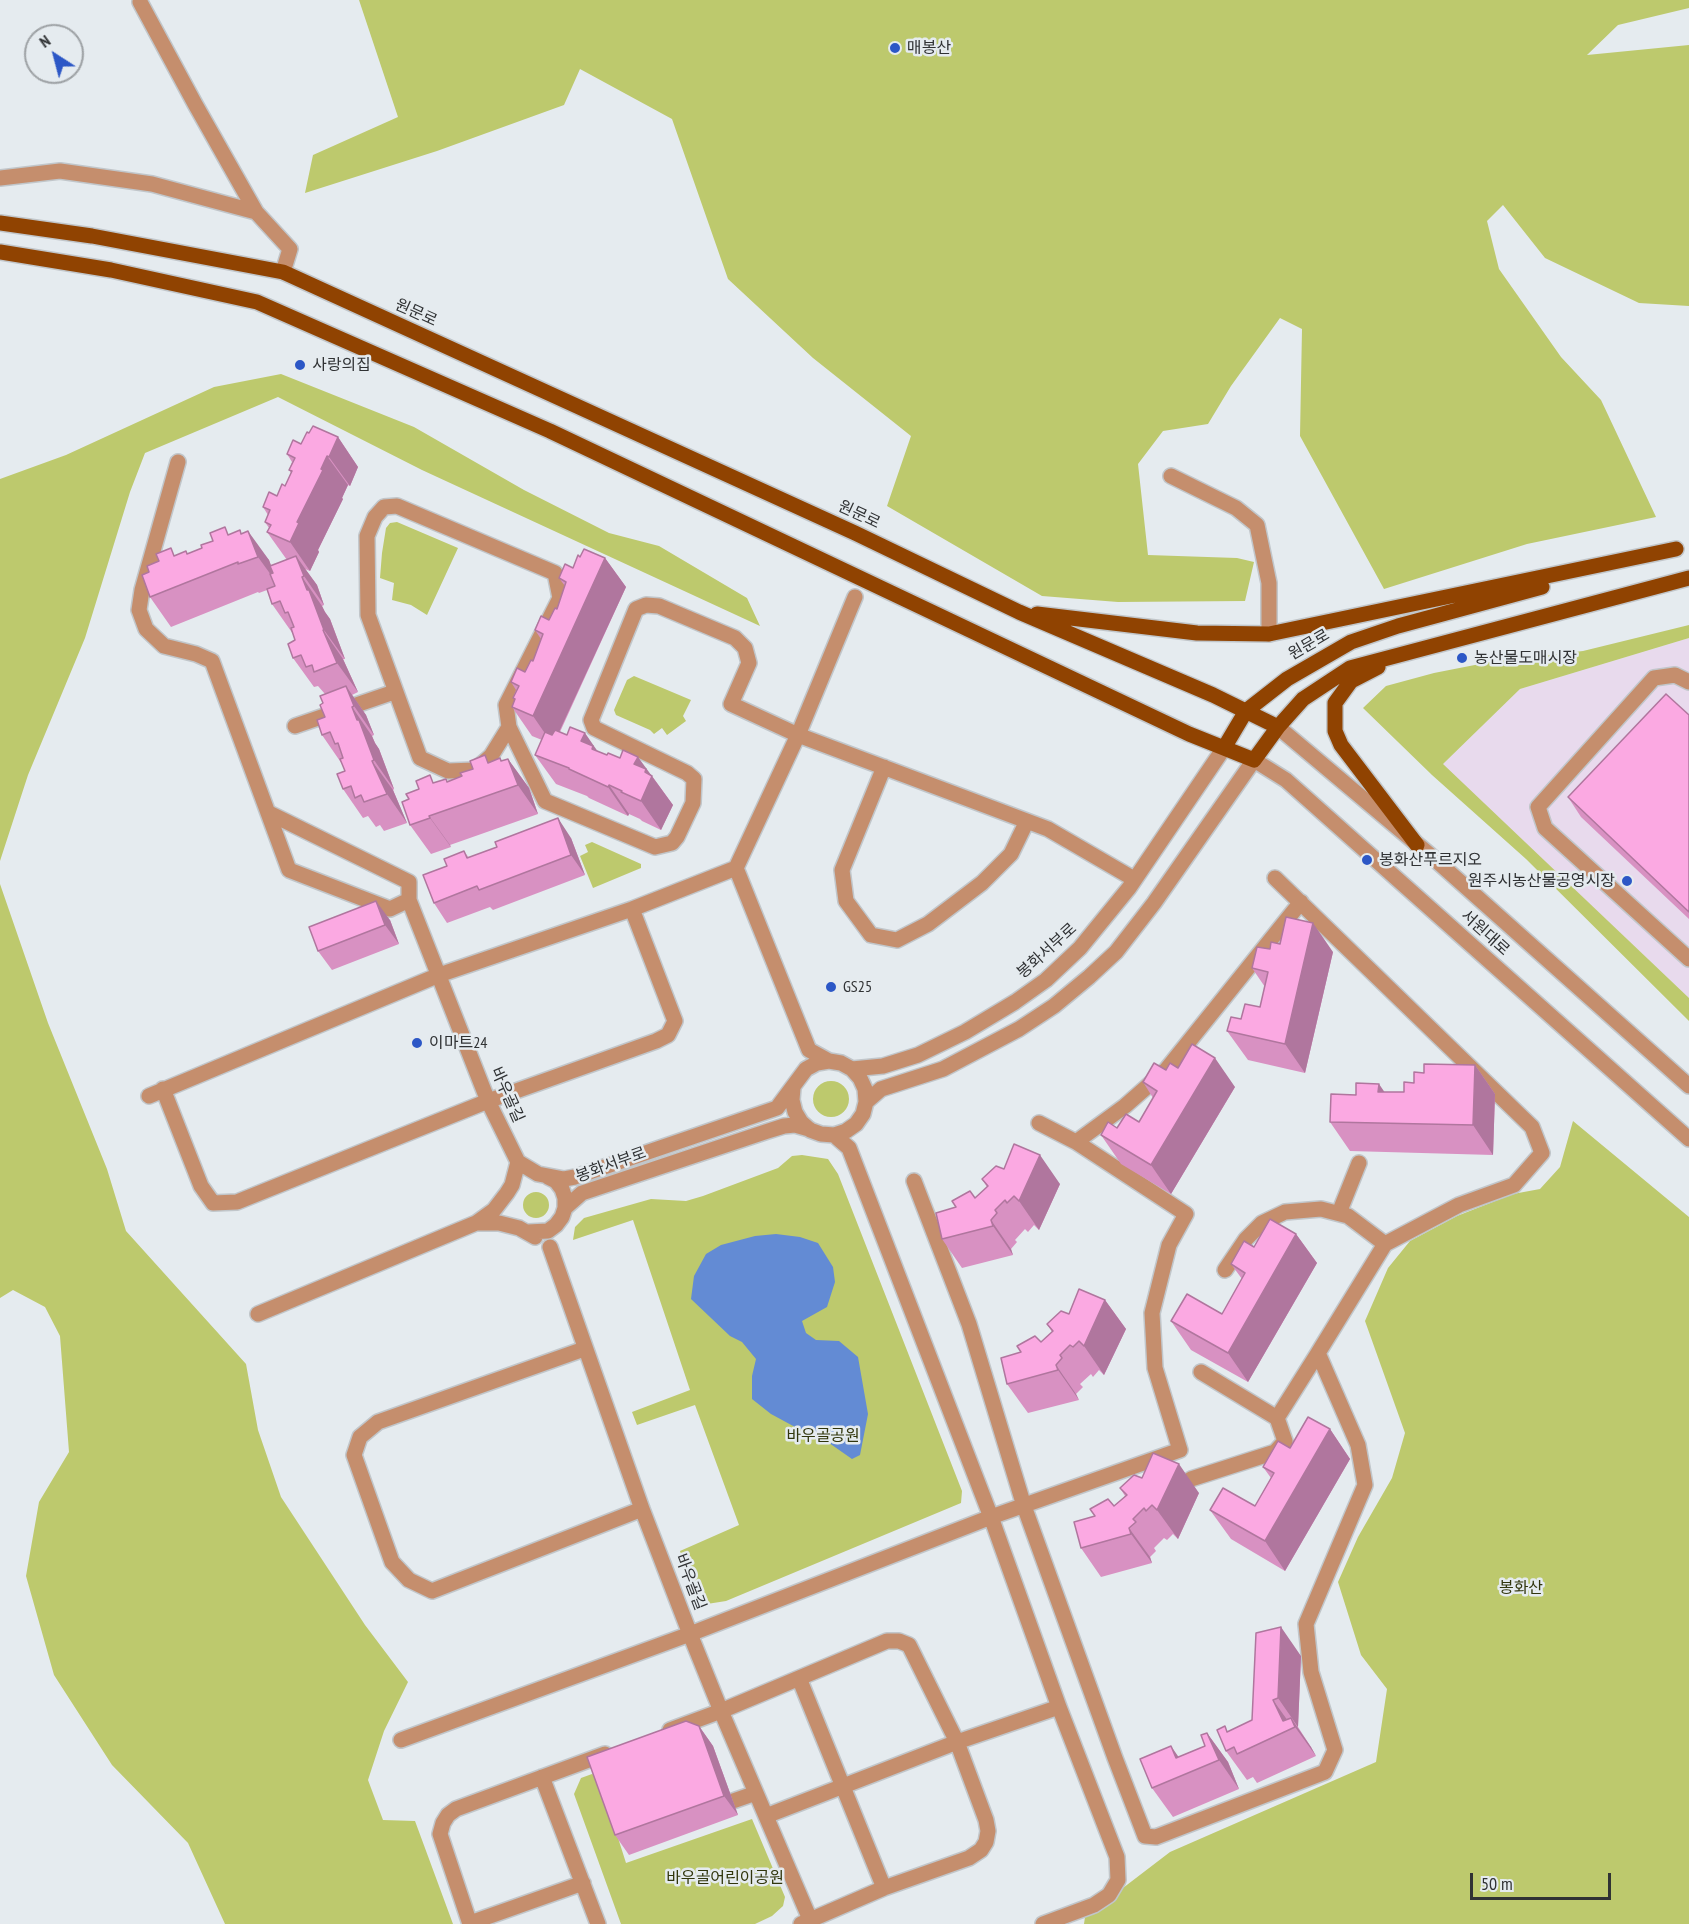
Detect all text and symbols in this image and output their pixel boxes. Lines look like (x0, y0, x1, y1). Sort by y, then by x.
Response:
north arrow (24, 24, 84, 84)
text: N (35, 30, 54, 52)
place label: 매봉산 (907, 38, 951, 58)
marker: 매봉산 (888, 41, 902, 55)
street label: 원문로 (392, 295, 440, 331)
place label: 사랑의집 (312, 355, 371, 375)
marker: 사랑의집 (293, 358, 307, 372)
street label: 원문로 (835, 497, 883, 533)
street label: 원문로 (1285, 626, 1333, 664)
place label: 농산물도매시장 (1474, 648, 1577, 668)
marker: 농산물도매시장 (1455, 651, 1469, 665)
place label: 봉화산푸르지오 (1379, 850, 1482, 870)
marker: 봉화산푸르지오 (1360, 853, 1374, 867)
place label: 원주시농산물공영시장 (1468, 871, 1615, 891)
marker: 원주시농산물공영시장 (1620, 874, 1634, 888)
street label: 서원대로 (1457, 906, 1513, 960)
street label: 봉화서부로 (1013, 919, 1081, 983)
place label: GS25 (843, 977, 872, 997)
marker: GS25 (824, 980, 838, 994)
place label: 이마트24 (429, 1033, 488, 1053)
marker: 이마트24 (410, 1036, 424, 1050)
street label: 바우골길 (486, 1064, 528, 1126)
street label: 봉화서부로 (573, 1143, 649, 1187)
park label: 바우골공원 (786, 1426, 860, 1446)
street label: 바우골길 (670, 1551, 710, 1613)
park label: 봉화산 (1499, 1578, 1543, 1598)
scale bar (1473, 1861, 1614, 1899)
park label: 바우골어린이공원 (666, 1868, 784, 1888)
text: 50 m (1481, 1872, 1513, 1895)

